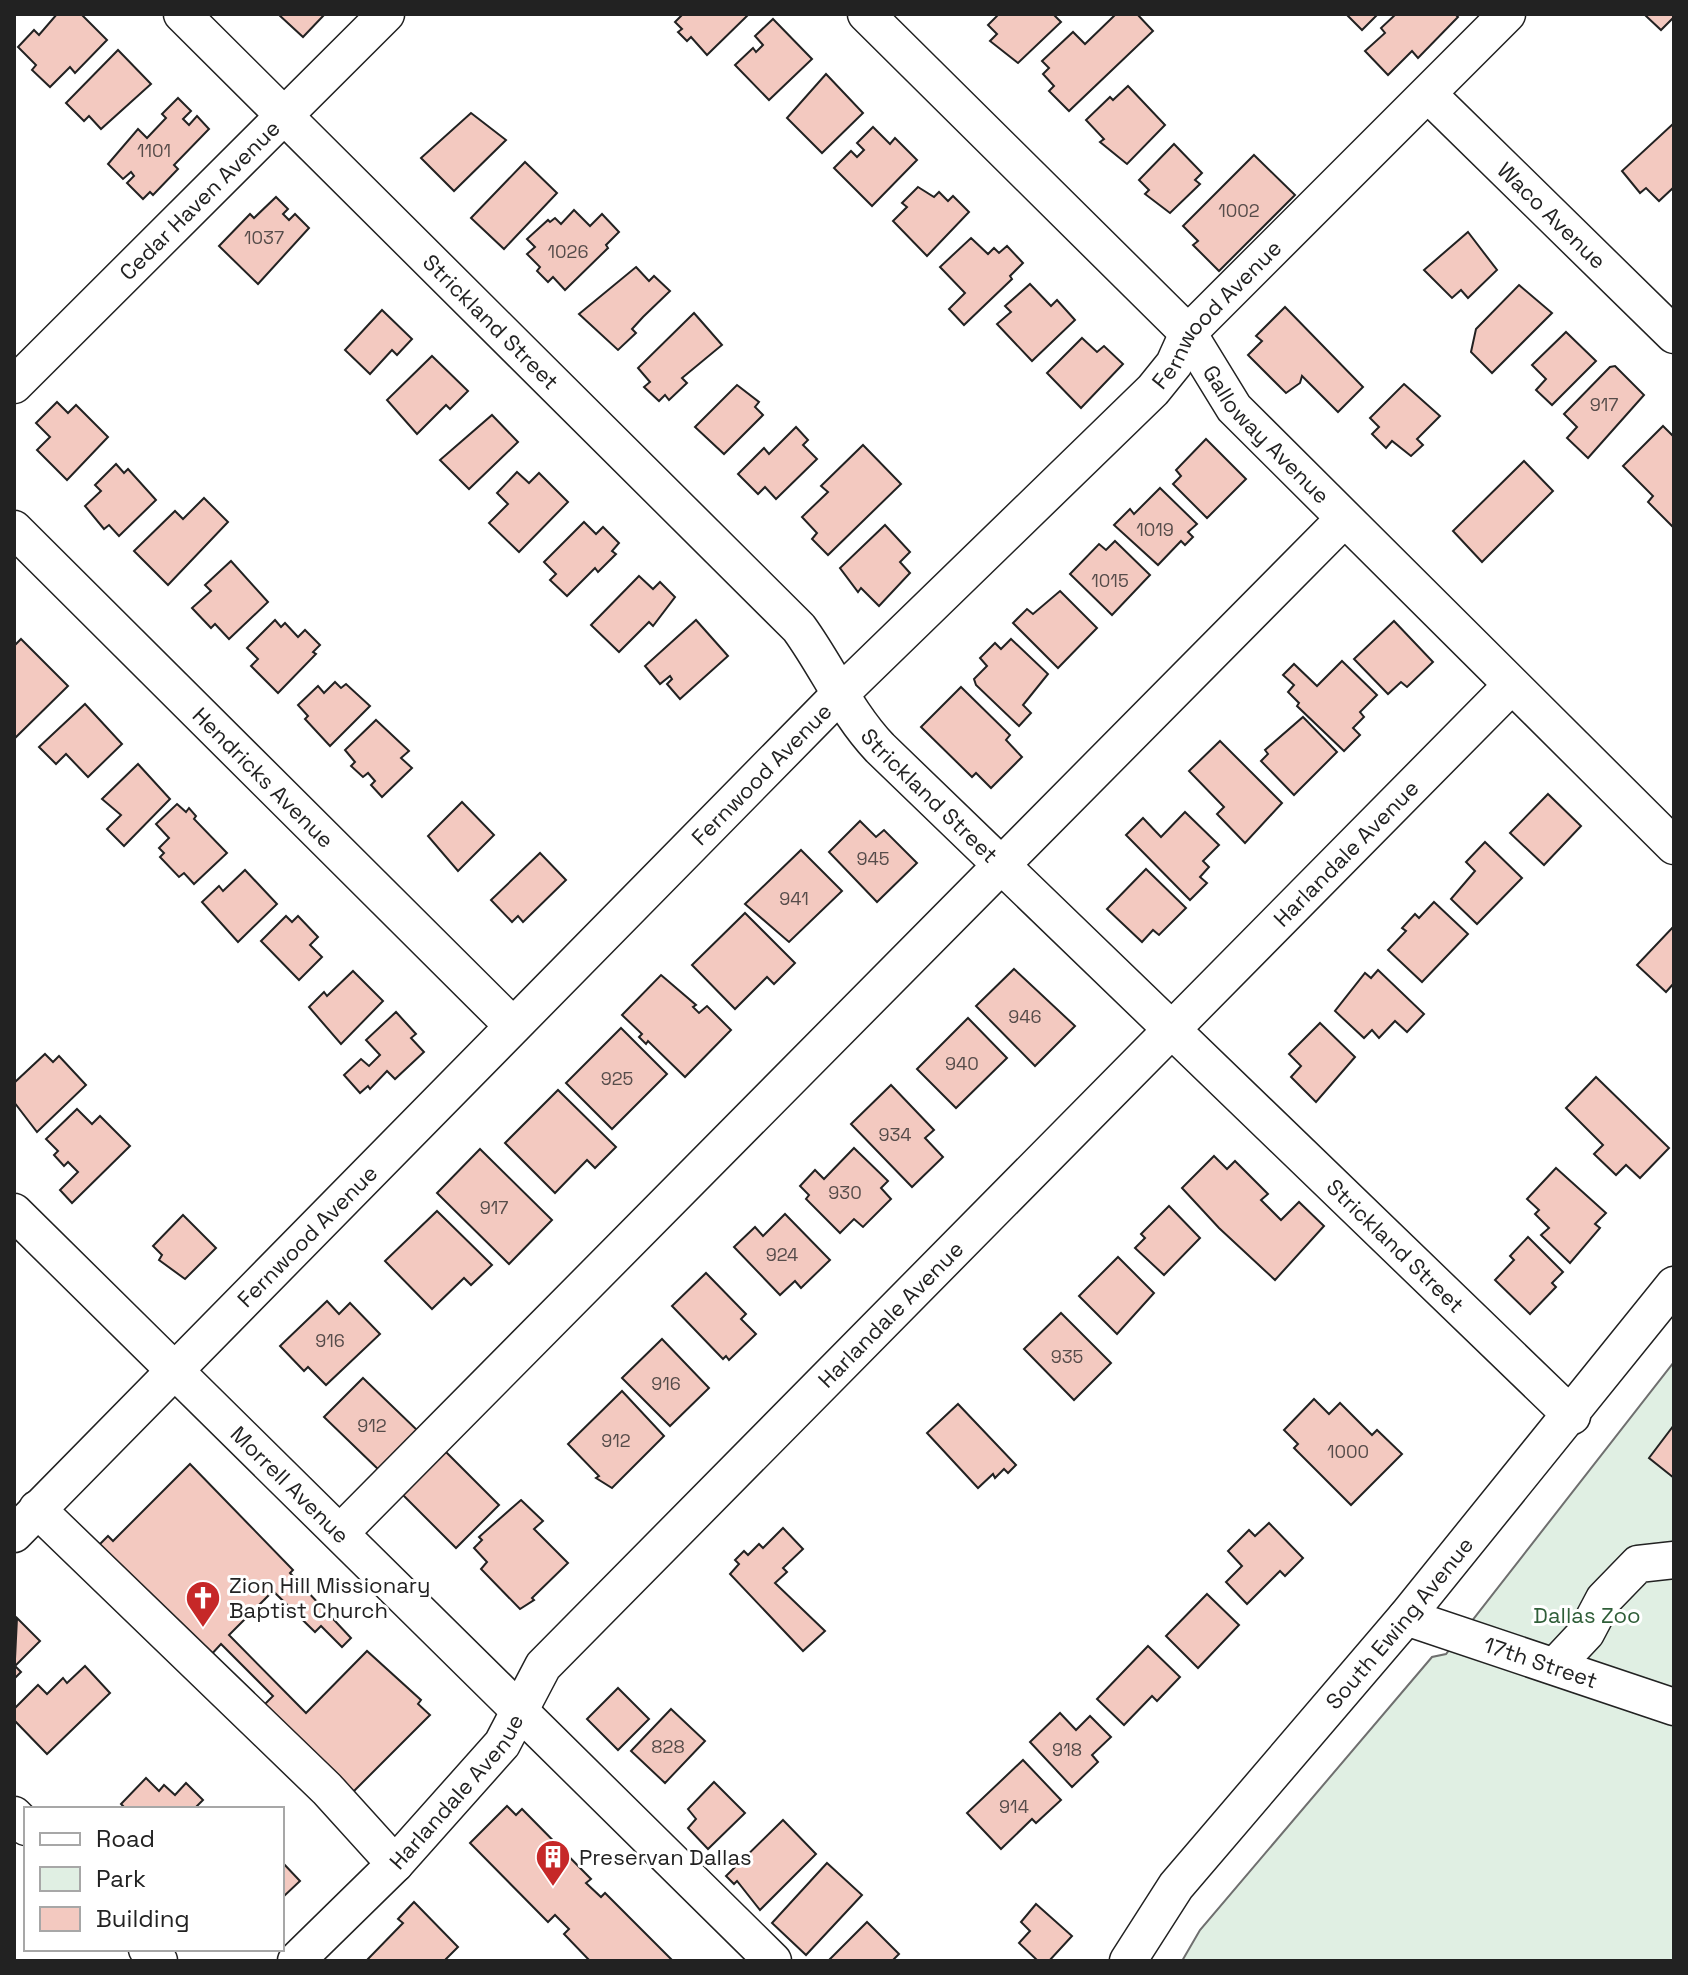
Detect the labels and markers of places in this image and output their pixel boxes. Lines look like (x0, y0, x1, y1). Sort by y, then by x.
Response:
place label: Zion Hill Missionary Baptist Church (229, 1571, 431, 1624)
church icon: Zion Hill Missionary Baptist Church (184, 1579, 222, 1629)
building icon: Preservan Dallas (534, 1838, 572, 1888)
place label: Preservan Dallas (579, 1843, 752, 1871)

